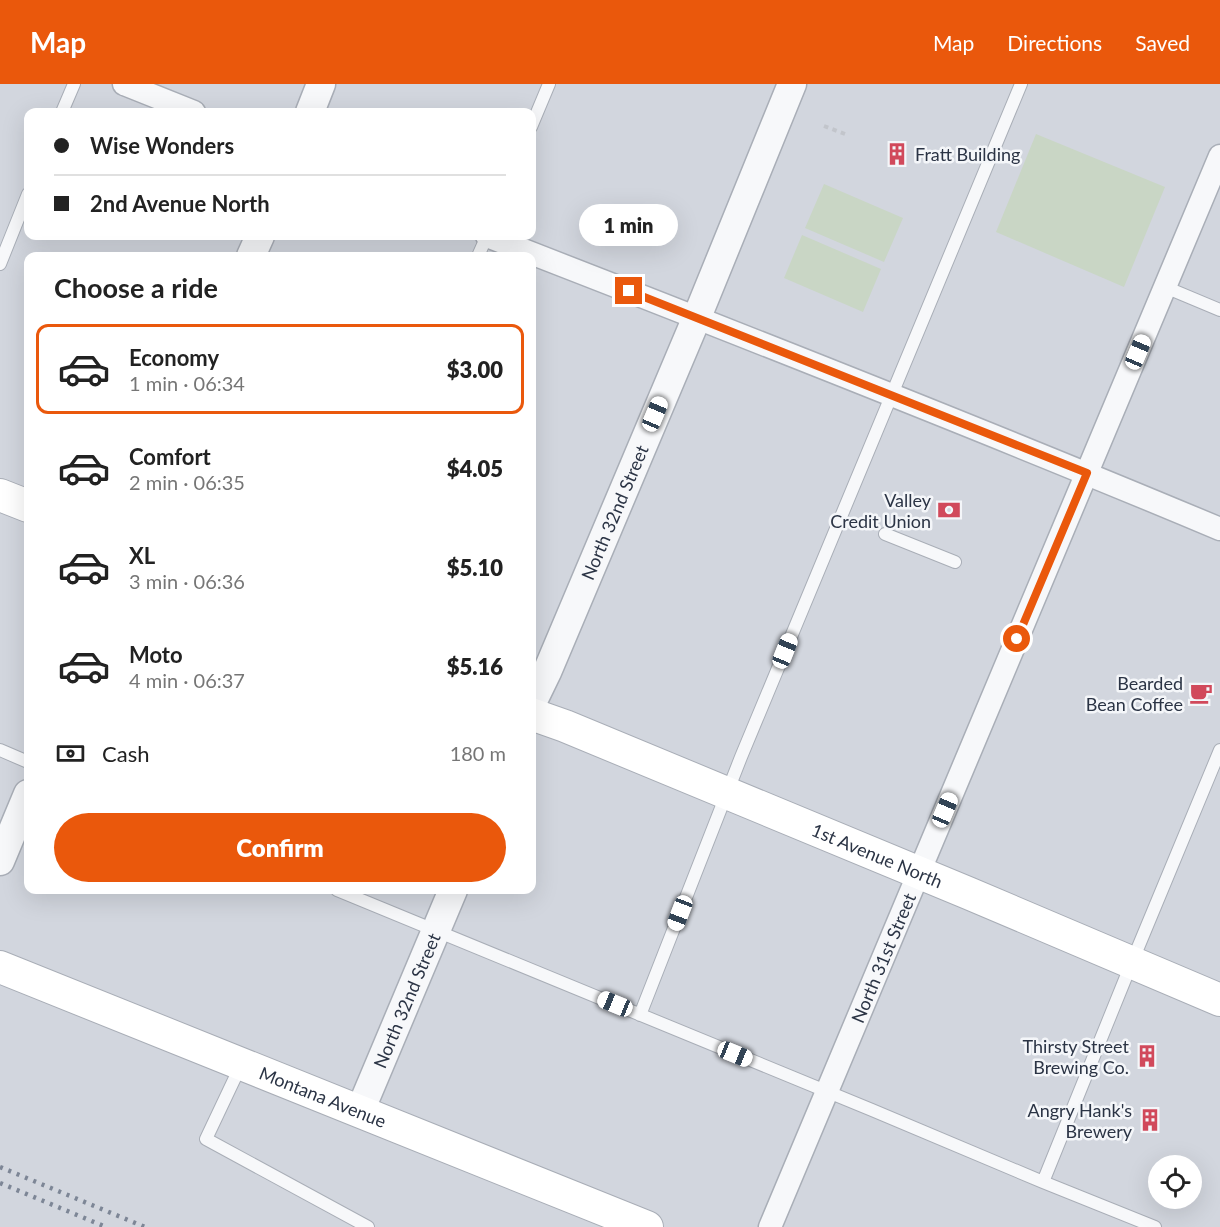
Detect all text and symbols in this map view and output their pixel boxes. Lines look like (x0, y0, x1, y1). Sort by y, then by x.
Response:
text: Map (30, 25, 86, 59)
text: Map (933, 30, 974, 55)
text: Directions (1007, 30, 1102, 55)
text: Saved (1135, 30, 1190, 55)
text: Wise Wonders (90, 132, 234, 159)
building icon: Fratt Building (884, 141, 910, 167)
place label: Fratt Building (915, 143, 1020, 165)
text: 2nd Avenue North (90, 190, 270, 217)
callout: 1 min (580, 204, 678, 246)
text: 1 min (604, 213, 653, 237)
text: Choose a ride (54, 271, 218, 304)
route end (615, 277, 642, 304)
car (1123, 332, 1153, 372)
icon: car (57, 342, 111, 396)
text: Economy (129, 344, 219, 371)
text: $3.00 (447, 356, 503, 383)
text: 1 min · 06:34 (129, 371, 245, 395)
car (640, 394, 670, 434)
icon: car (57, 441, 111, 495)
street label: North 32nd Street (576, 441, 653, 583)
text: Comfort (129, 443, 211, 470)
text: $4.05 (447, 455, 503, 482)
text: 2 min · 06:35 (129, 470, 245, 494)
place label: Valley Credit Union (830, 489, 932, 532)
bank icon: Valley Credit Union (936, 497, 962, 523)
icon: car (57, 540, 111, 594)
text: XL (129, 542, 155, 569)
text: $5.10 (447, 554, 503, 581)
text: 3 min · 06:36 (129, 569, 245, 593)
route start (1003, 625, 1030, 652)
car (770, 631, 800, 671)
icon: car (57, 639, 111, 693)
text: Moto (129, 641, 183, 668)
text: $5.16 (447, 653, 503, 680)
text: 4 min · 06:37 (129, 668, 245, 692)
place label: Bearded Bean Coffee (1086, 672, 1183, 715)
cafe icon: Bearded Bean Coffee (1188, 680, 1214, 706)
icon: cash (54, 737, 87, 770)
text: Cash (102, 740, 149, 767)
text: 180 m (450, 741, 506, 765)
car (930, 790, 960, 830)
button: Confirm (54, 813, 506, 882)
street label: 1st Avenue North (808, 818, 946, 892)
street label: North 31st Street (846, 889, 920, 1026)
car (665, 893, 695, 933)
street label: North 32nd Street (368, 929, 445, 1071)
car (595, 989, 635, 1019)
place label: Thirsty Street Brewing Co. (1023, 1035, 1130, 1078)
car (715, 1039, 755, 1069)
building icon: Thirsty Street Brewing Co. (1134, 1043, 1160, 1069)
street label: Montana Avenue (256, 1061, 389, 1132)
place label: Angry Hank's Brewery (1028, 1099, 1133, 1142)
building icon: Angry Hank's Brewery (1137, 1107, 1163, 1133)
map controls (1148, 1155, 1202, 1209)
button: locate (1148, 1155, 1202, 1209)

